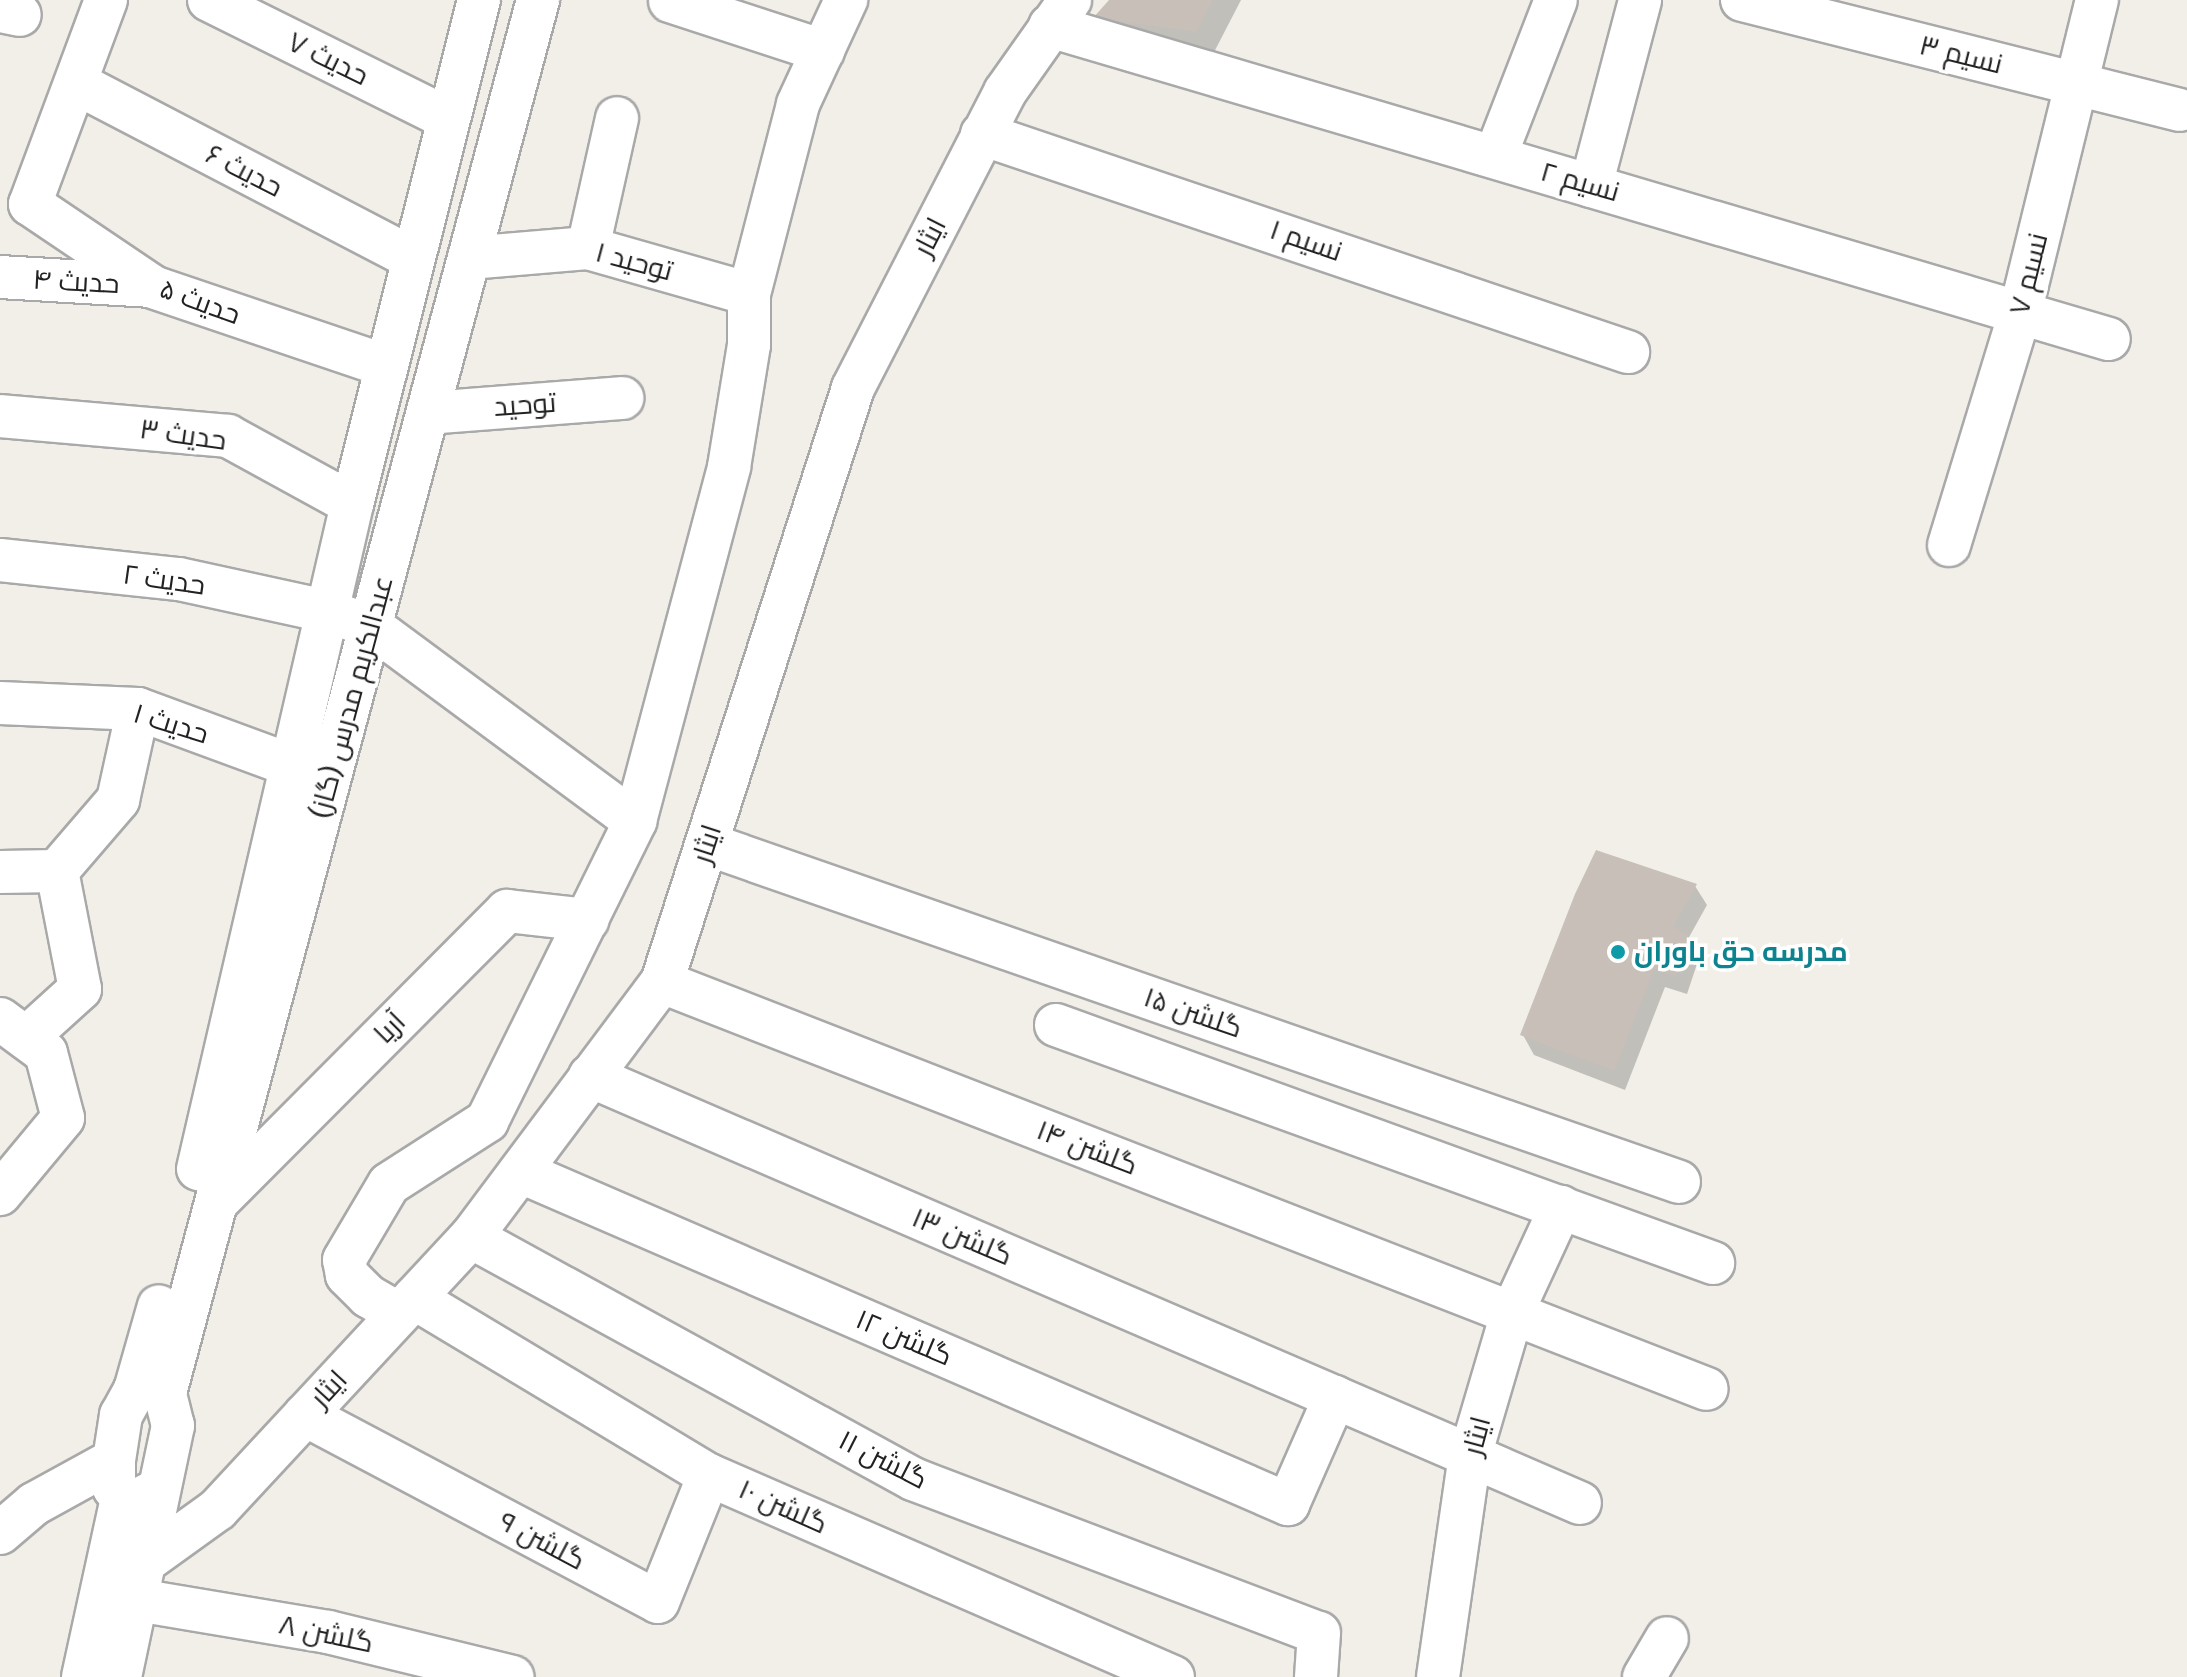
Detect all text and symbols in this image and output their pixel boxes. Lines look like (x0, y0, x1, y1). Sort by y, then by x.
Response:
street label: حدیث ۷ (282, 25, 374, 93)
street label: نسیم ۳ (1916, 28, 2006, 82)
street label: حدیث ۶ (200, 137, 288, 205)
street label: نسیم ۲ (1537, 155, 1623, 209)
street label: ایثار (906, 212, 954, 262)
street label: نسیم ۱ (1265, 213, 1347, 269)
street label: نسیم ۷ (2003, 230, 2055, 318)
street label: توحید ۱ (592, 236, 676, 288)
street label: حدیث ۴ (32, 263, 120, 301)
street label: حدیث ۵ (155, 272, 245, 332)
street label: توحید (493, 386, 557, 424)
street label: حدیث ۳ (137, 412, 229, 458)
street label: حدیث ۲ (121, 558, 207, 602)
street label: عبدالکریم مدرس (گاز) (303, 572, 401, 822)
street label: حدیث ۱ (129, 697, 213, 751)
street label: ایثار (685, 820, 729, 868)
place label: مدرسه حق باوران (1634, 935, 1848, 969)
marker: مدرسه حق باوران (1609, 943, 1627, 961)
street label: گلشن ۱۵ (1139, 981, 1247, 1045)
street label: آریا (367, 1005, 413, 1051)
street label: گلشن ۱۴ (1032, 1113, 1142, 1183)
street label: گلشن ۱۳ (907, 1201, 1017, 1273)
street label: گلشن ۱۲ (851, 1303, 957, 1373)
street label: ایثار (303, 1363, 355, 1415)
street label: ایثار (1456, 1413, 1498, 1459)
street label: گلشن ۱۱ (833, 1423, 933, 1497)
street label: گلشن ۱۰ (733, 1473, 833, 1541)
street label: گلشن ۹ (493, 1504, 591, 1578)
street label: گلشن ۸ (276, 1608, 376, 1660)

